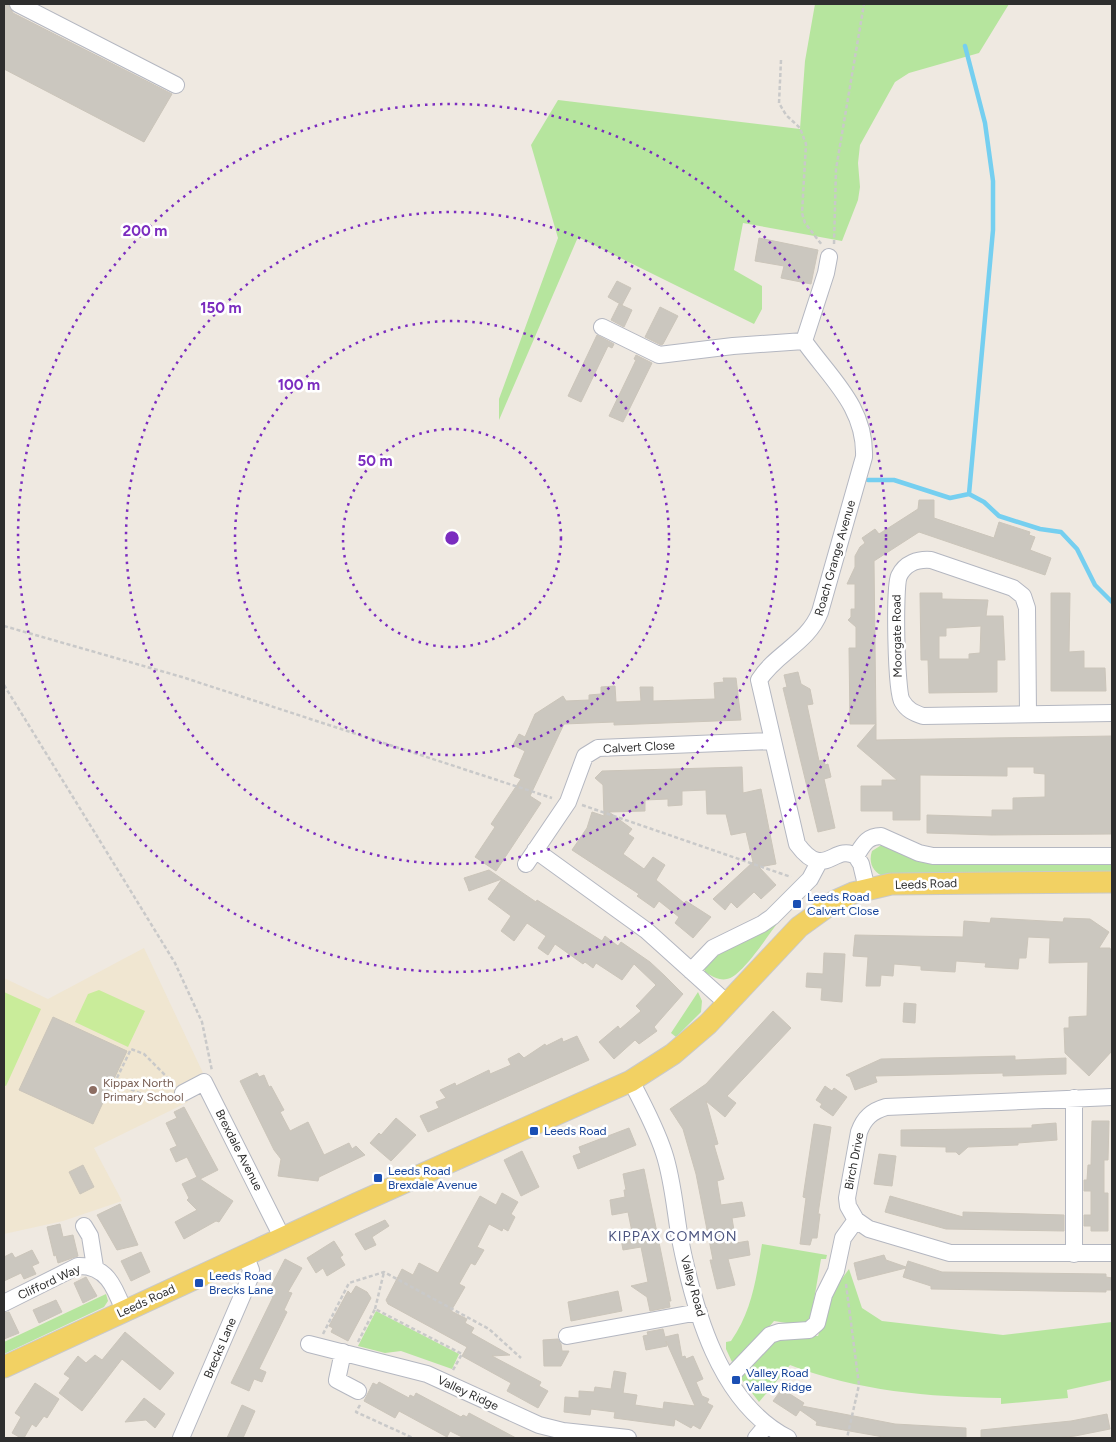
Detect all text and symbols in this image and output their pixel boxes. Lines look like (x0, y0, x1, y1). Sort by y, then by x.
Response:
text: 200 m (123, 222, 167, 240)
text: 150 m (200, 299, 242, 317)
text: 100 m (278, 376, 320, 394)
text: 50 m (357, 452, 393, 470)
street label: Roach Grange Avenue (812, 498, 858, 618)
centre of rings (443, 529, 461, 547)
street label: Moorgate Road (889, 594, 905, 678)
street label: Calvert Close (603, 738, 676, 756)
street label: Leeds Road (894, 876, 958, 892)
place label: Leeds Road Calvert Close (807, 890, 879, 918)
marker: Leeds Road Calvert Close (791, 898, 803, 910)
place label: Kippax North Primary School (103, 1076, 184, 1104)
marker: Kippax North Primary School (87, 1084, 99, 1096)
street label: Brexdale Avenue (212, 1107, 266, 1193)
place label: Leeds Road (544, 1124, 607, 1138)
marker: Leeds Road (528, 1125, 540, 1137)
street label: Birch Drive (842, 1131, 866, 1191)
place label: Leeds Road Brexdale Avenue (388, 1164, 478, 1192)
marker: Leeds Road Brexdale Avenue (372, 1172, 384, 1184)
district label: KIPPAX COMMON (608, 1228, 738, 1245)
street label: Valley Road (678, 1254, 708, 1318)
street label: Clifford Way (16, 1261, 83, 1303)
place label: Leeds Road Brecks Lane (209, 1269, 274, 1297)
marker: Leeds Road Brecks Lane (193, 1277, 205, 1289)
street label: Leeds Road (115, 1281, 177, 1321)
street label: Brecks Lane (201, 1315, 239, 1380)
place label: Valley Road Valley Ridge (746, 1366, 812, 1394)
street label: Valley Ridge (435, 1373, 501, 1413)
marker: Valley Road Valley Ridge (730, 1374, 742, 1386)

